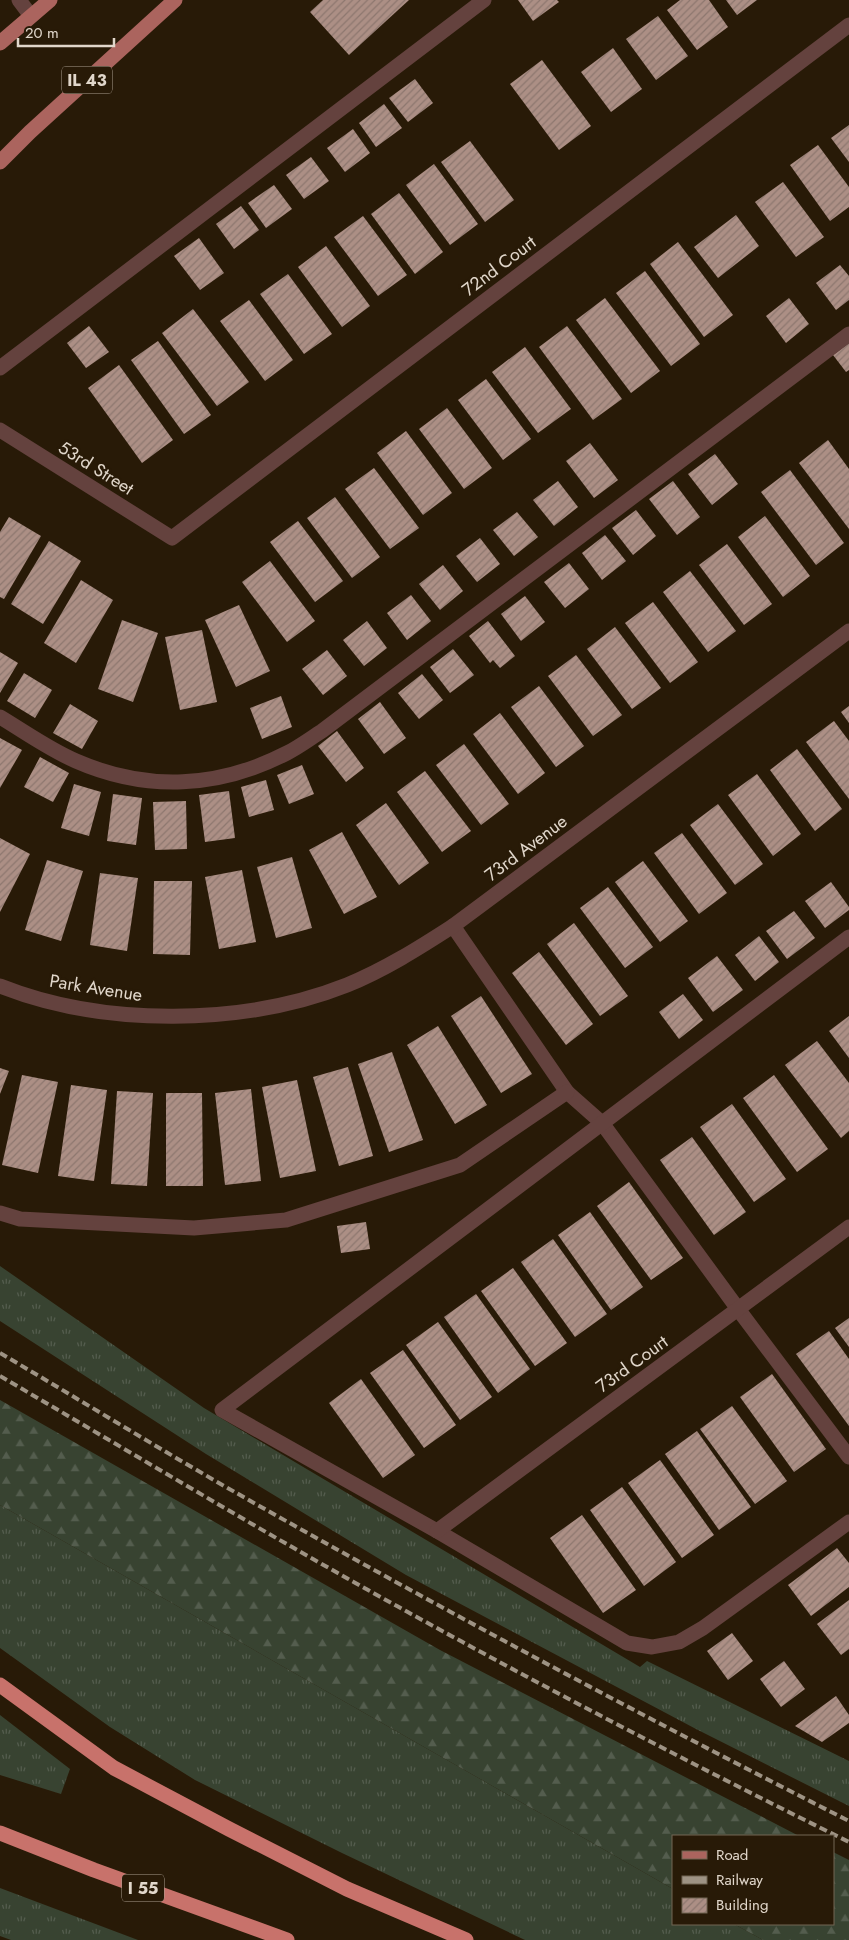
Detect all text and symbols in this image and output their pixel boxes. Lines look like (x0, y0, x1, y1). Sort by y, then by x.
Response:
scale bar (18, 15, 114, 47)
text: 20 m (25, 22, 59, 44)
road number: IL 43 (62, 66, 112, 94)
street label: 72nd Court (456, 229, 542, 303)
street label: 53rd Street (53, 435, 139, 502)
street label: 73rd Avenue (479, 808, 573, 888)
street label: Park Avenue (48, 968, 144, 1008)
street label: 73rd Court (591, 1329, 674, 1399)
legend (672, 1835, 834, 1925)
text: Road (716, 1844, 748, 1866)
text: Railway (716, 1869, 763, 1891)
road number: I 55 (122, 1875, 164, 1902)
text: Building (716, 1894, 768, 1916)

